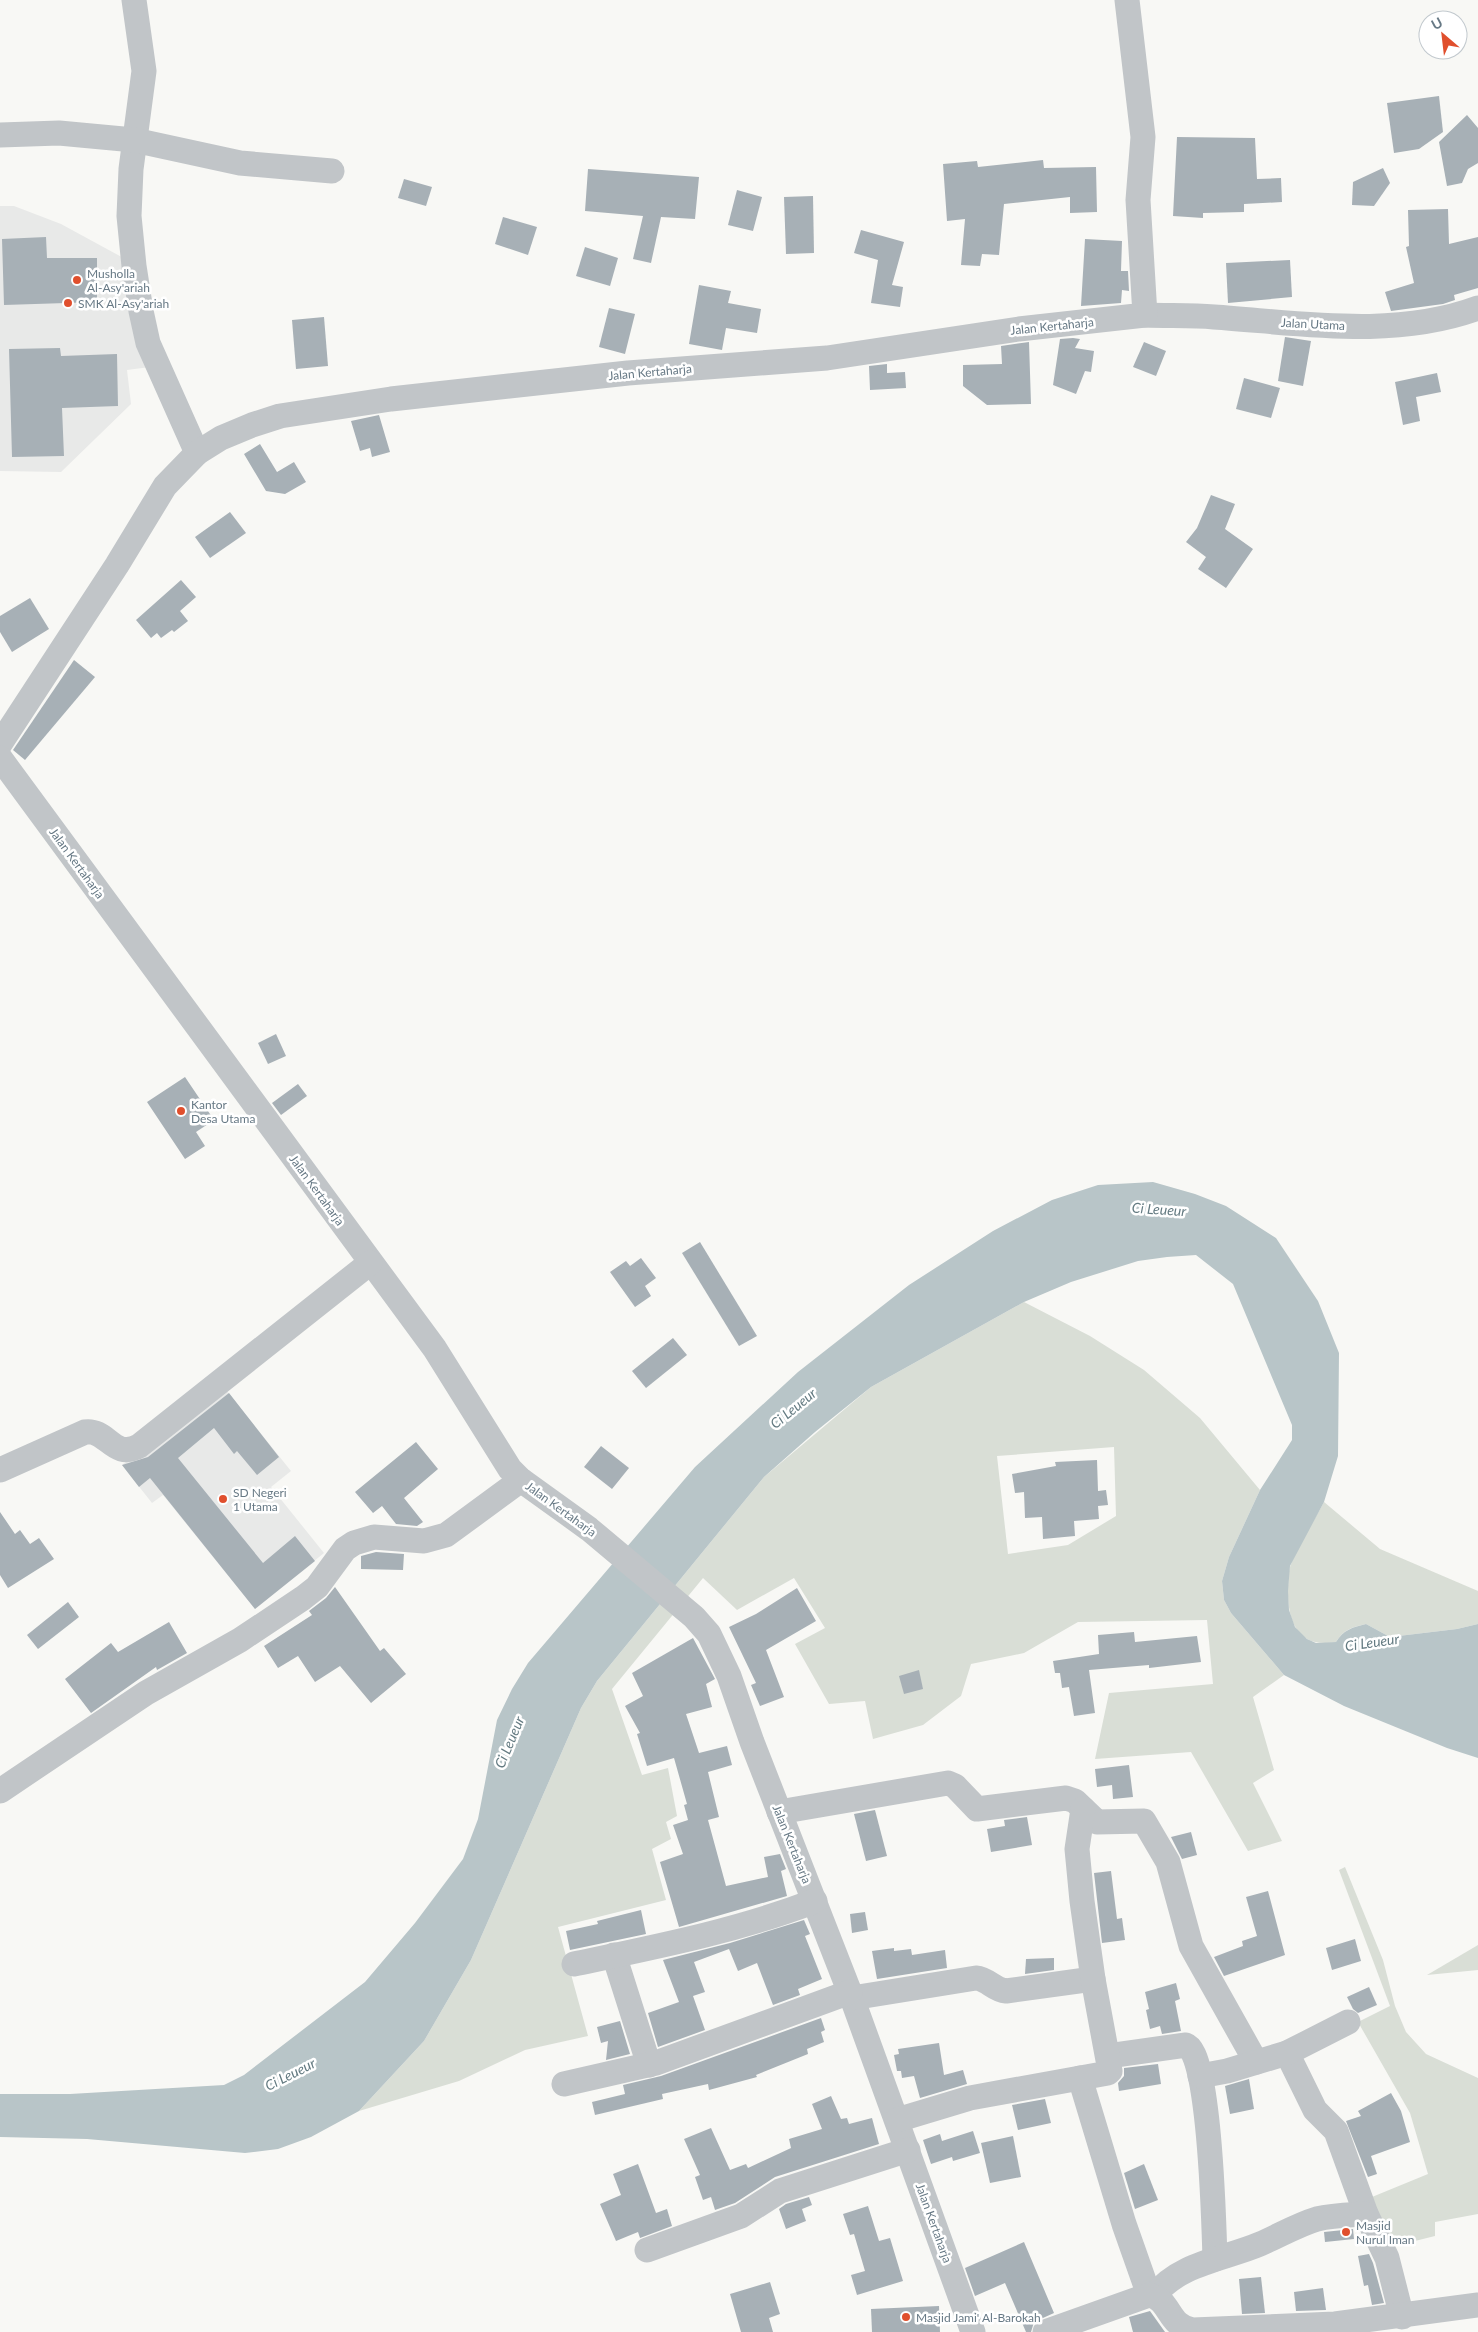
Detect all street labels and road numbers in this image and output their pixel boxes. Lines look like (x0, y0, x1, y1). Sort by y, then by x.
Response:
street label: Jalan Kertaharja (1010, 314, 1094, 338)
street label: Jalan Utama (1281, 315, 1345, 333)
street label: Jalan Kertaharja (608, 361, 692, 383)
street label: Jalan Kertaharja (46, 825, 108, 901)
street label: Jalan Kertaharja (286, 1152, 348, 1228)
street label: Jalan Kertaharja (523, 1478, 599, 1540)
street label: Jalan Kertaharja (769, 1802, 815, 1886)
street label: Jalan Kertaharja (913, 2181, 955, 2265)

